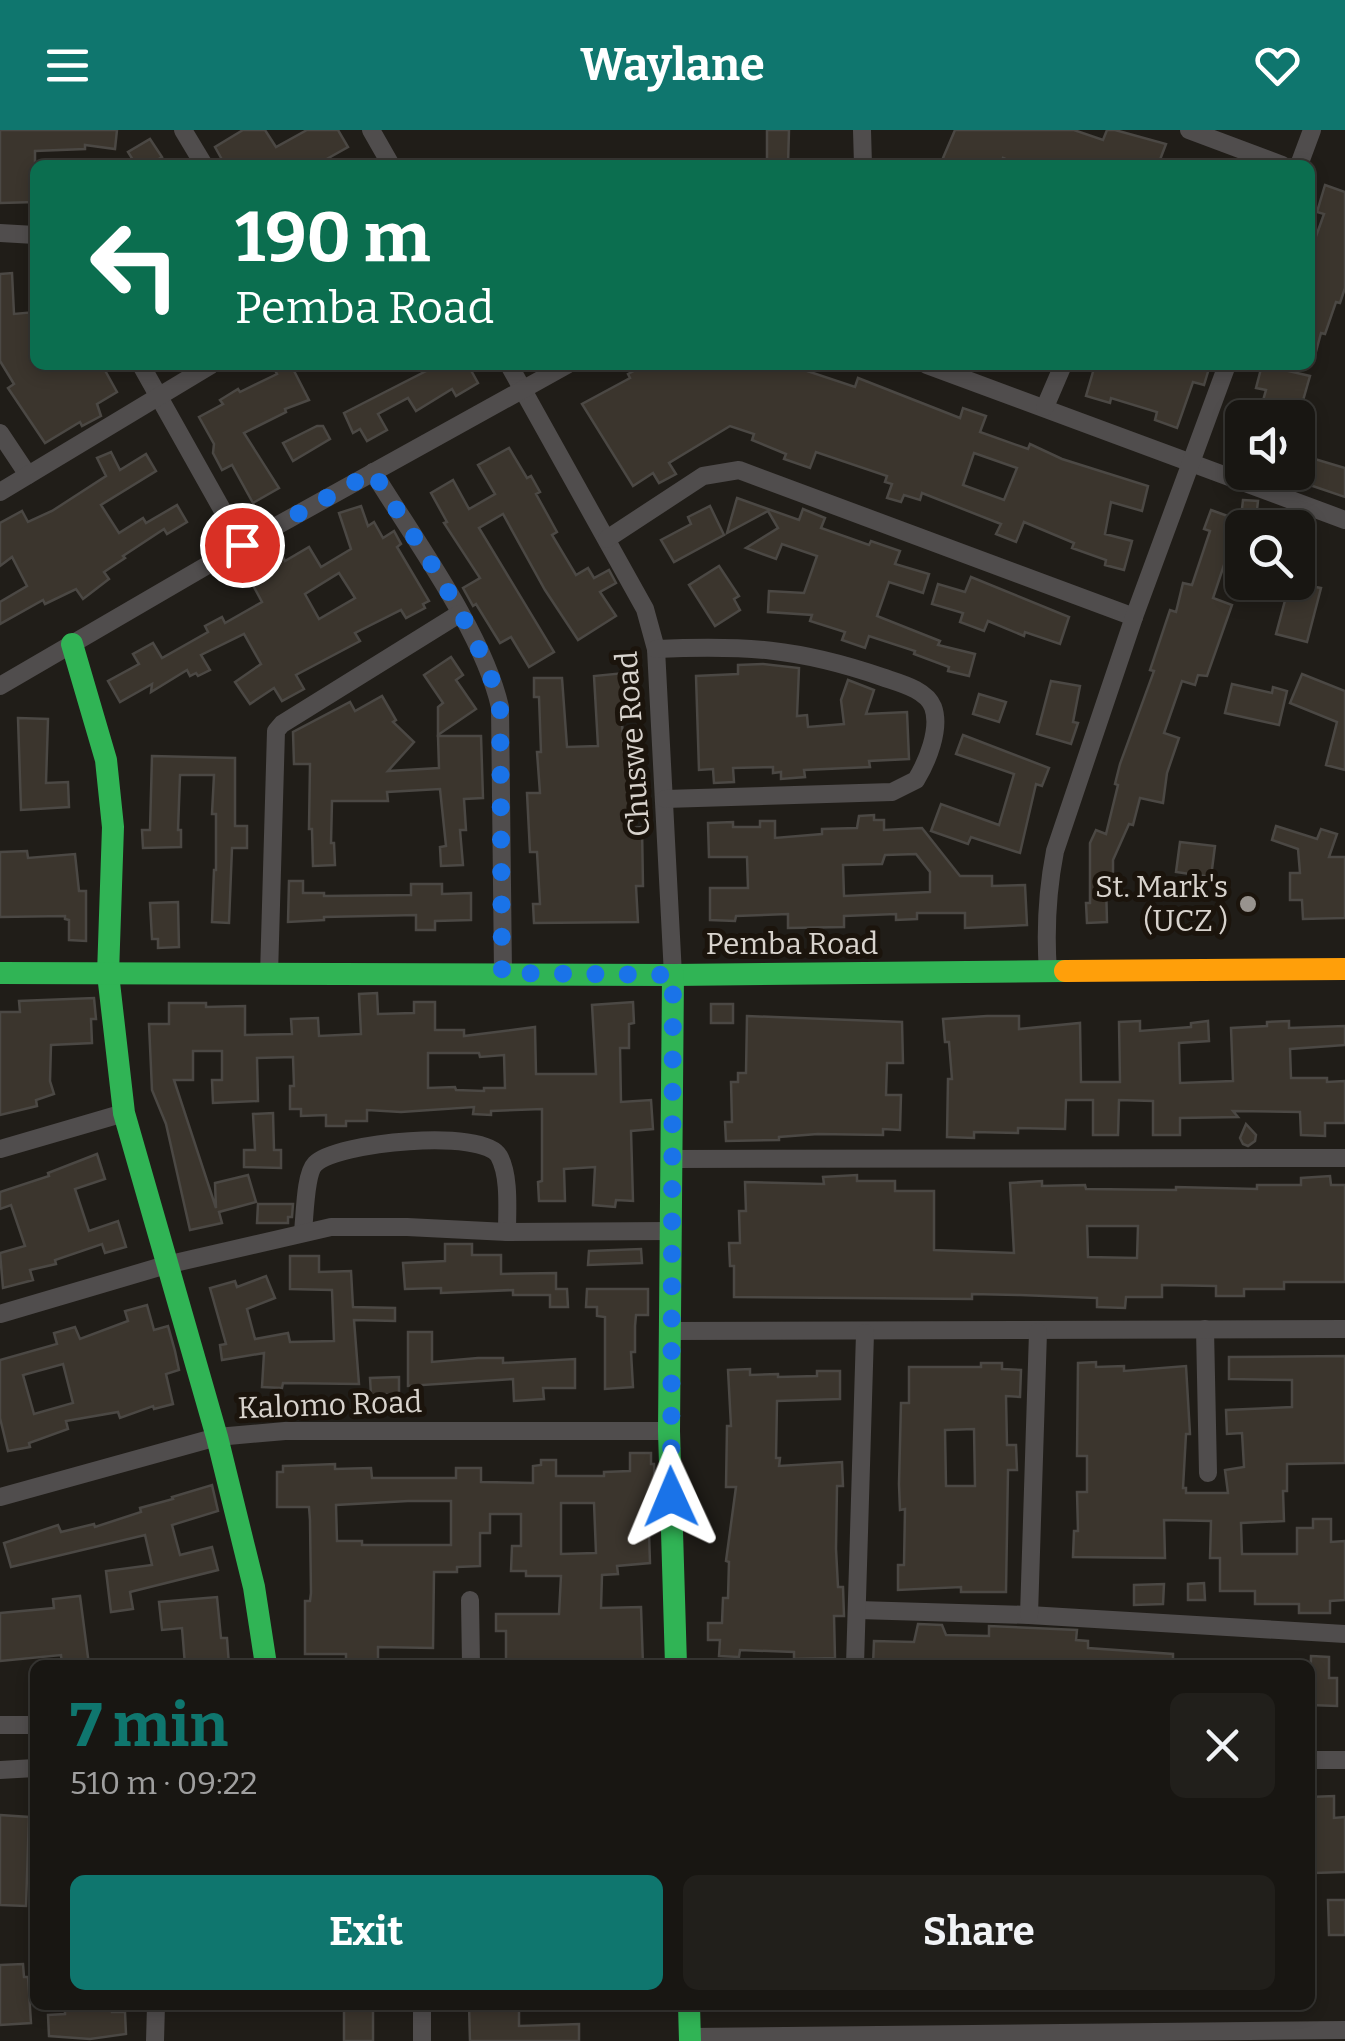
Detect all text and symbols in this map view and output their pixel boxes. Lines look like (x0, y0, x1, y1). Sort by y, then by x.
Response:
icon: menu (40, 38, 95, 93)
text: Waylane (580, 38, 765, 92)
icon: heart (1250, 38, 1305, 93)
text: 190 m (235, 196, 430, 280)
icon: left (70, 200, 200, 330)
text: Pemba Road (235, 281, 494, 335)
map controls (1225, 400, 1315, 600)
button: sound (1225, 400, 1315, 490)
pin (200, 503, 285, 588)
button: search (1225, 510, 1315, 600)
icon: arrive (215, 518, 270, 573)
street label: Chuswe Road (609, 650, 657, 838)
place label: St. Mark's (UCZ ) (1095, 869, 1228, 939)
marker: St. Mark's (UCZ ) (1237, 893, 1259, 915)
street label: Pemba Road (706, 926, 879, 962)
street label: Kalomo Road (237, 1384, 423, 1426)
position arrow (619, 1445, 723, 1549)
text: 7 min (70, 1690, 228, 1762)
button: close (1170, 1693, 1275, 1798)
text: 510 m · 09:22 (70, 1764, 258, 1802)
button: Exit (70, 1875, 663, 1990)
button: Share (683, 1875, 1275, 1990)

